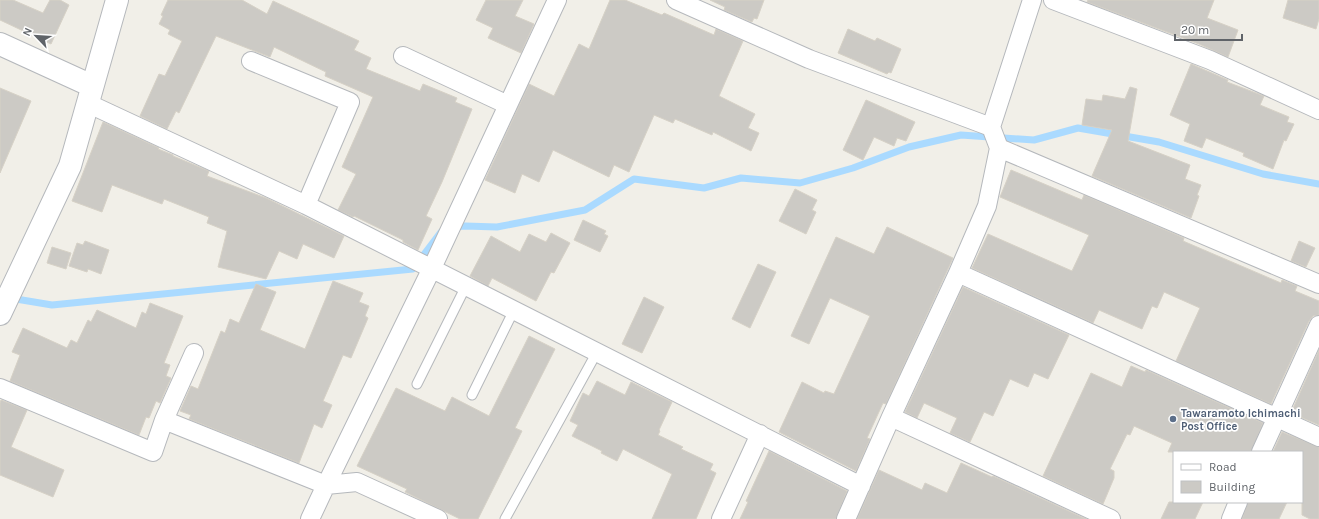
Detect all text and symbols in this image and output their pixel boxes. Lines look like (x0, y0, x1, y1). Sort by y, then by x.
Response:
north arrow (16, 16, 56, 56)
scale bar (1175, 16, 1242, 42)
text: 20 m (1181, 23, 1209, 37)
text: N (20, 26, 35, 38)
place label: Tawaramoto Ichimachi Post Office (1181, 407, 1301, 433)
marker: Tawaramoto Ichimachi Post Office (1168, 414, 1178, 424)
legend (1173, 451, 1303, 503)
text: Road (1209, 460, 1237, 474)
text: Building (1209, 480, 1256, 494)

